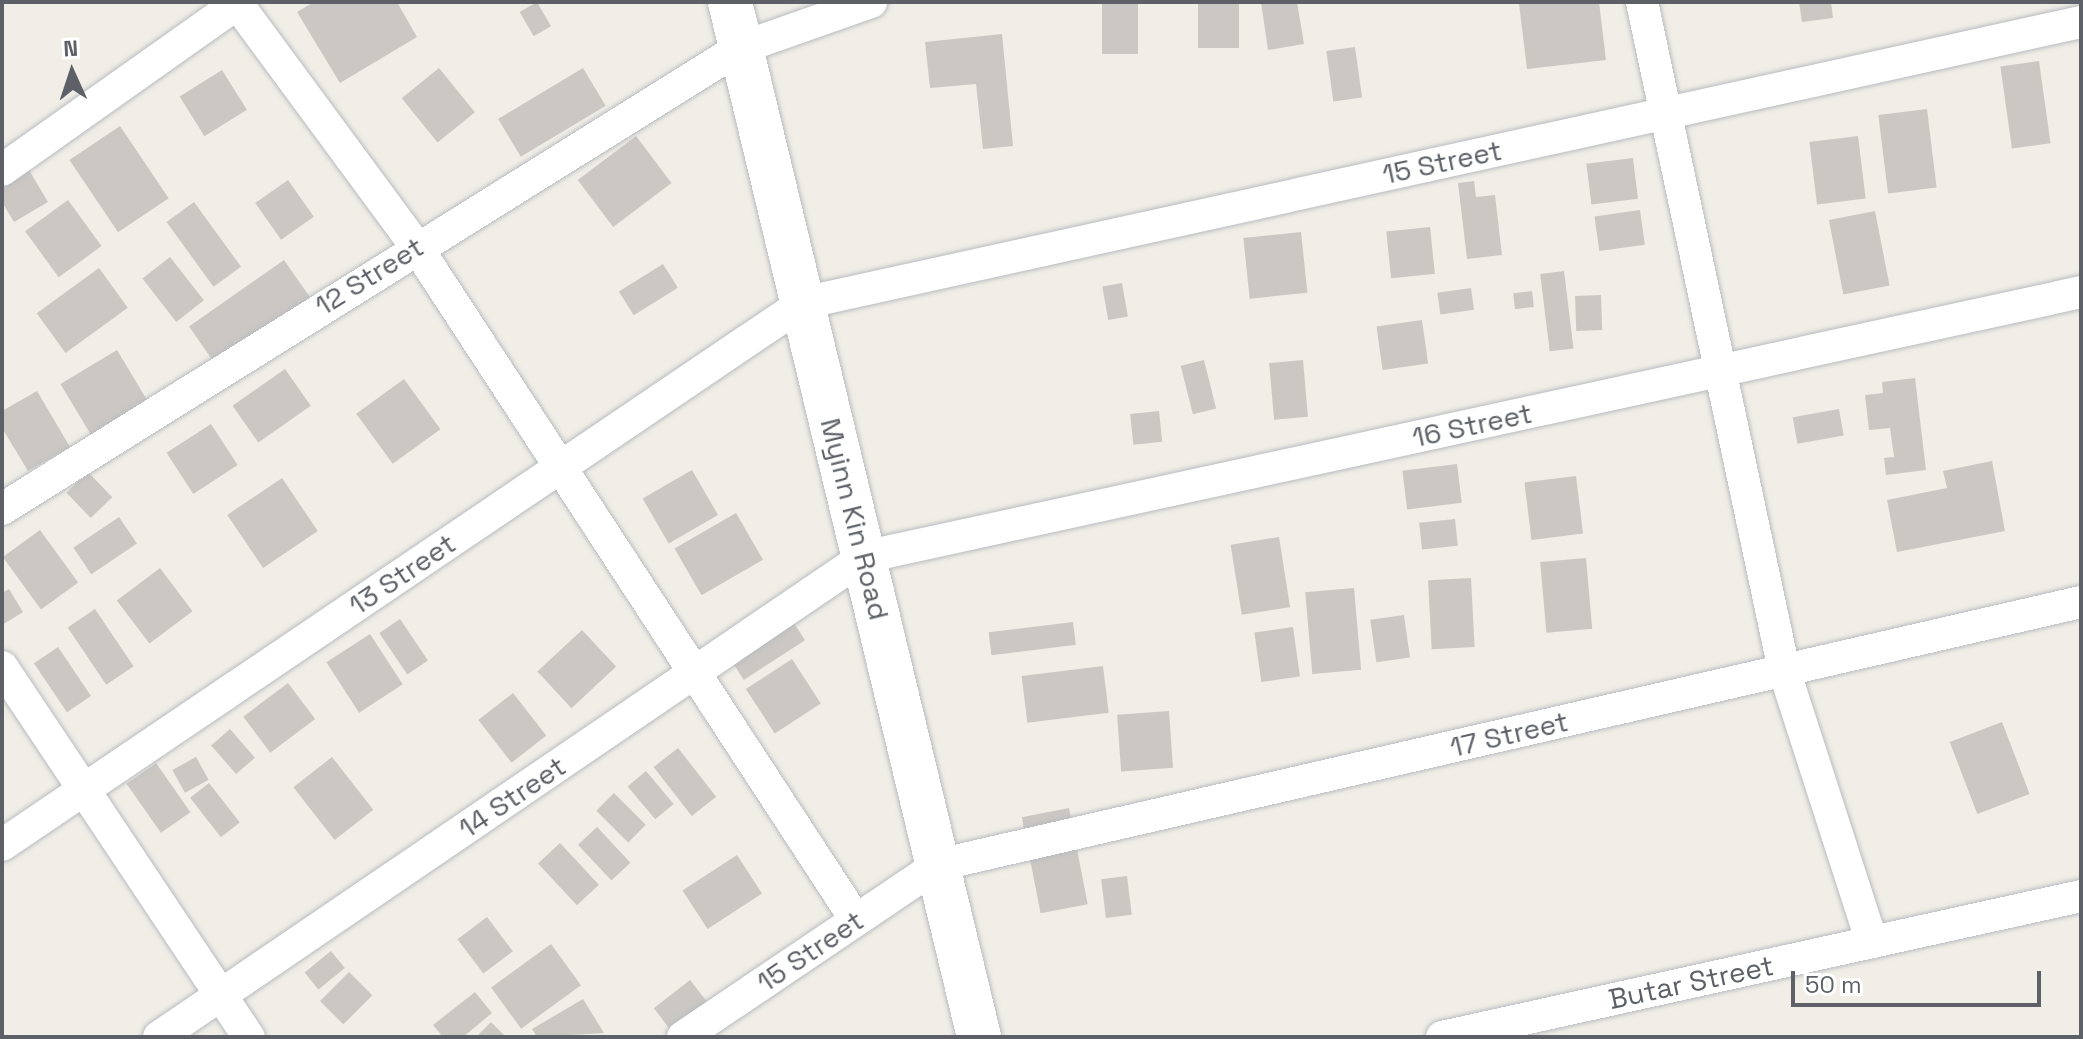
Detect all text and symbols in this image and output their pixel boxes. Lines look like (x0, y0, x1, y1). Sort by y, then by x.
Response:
north arrow (32, 32, 112, 112)
text: N (63, 34, 79, 62)
street label: 15 Street (1379, 133, 1505, 191)
street label: 12 Street (309, 230, 429, 322)
street label: 16 Street (1409, 396, 1535, 454)
street label: Myinn Kin Road (814, 415, 896, 623)
street label: 13 Street (342, 526, 462, 622)
street label: 17 Street (1447, 704, 1571, 764)
street label: 14 Street (452, 749, 572, 845)
street label: 15 Street (750, 903, 870, 999)
street label: Butar Street (1605, 948, 1777, 1016)
scale bar (1795, 955, 2045, 1005)
text: 50 m (1805, 969, 1862, 1000)

